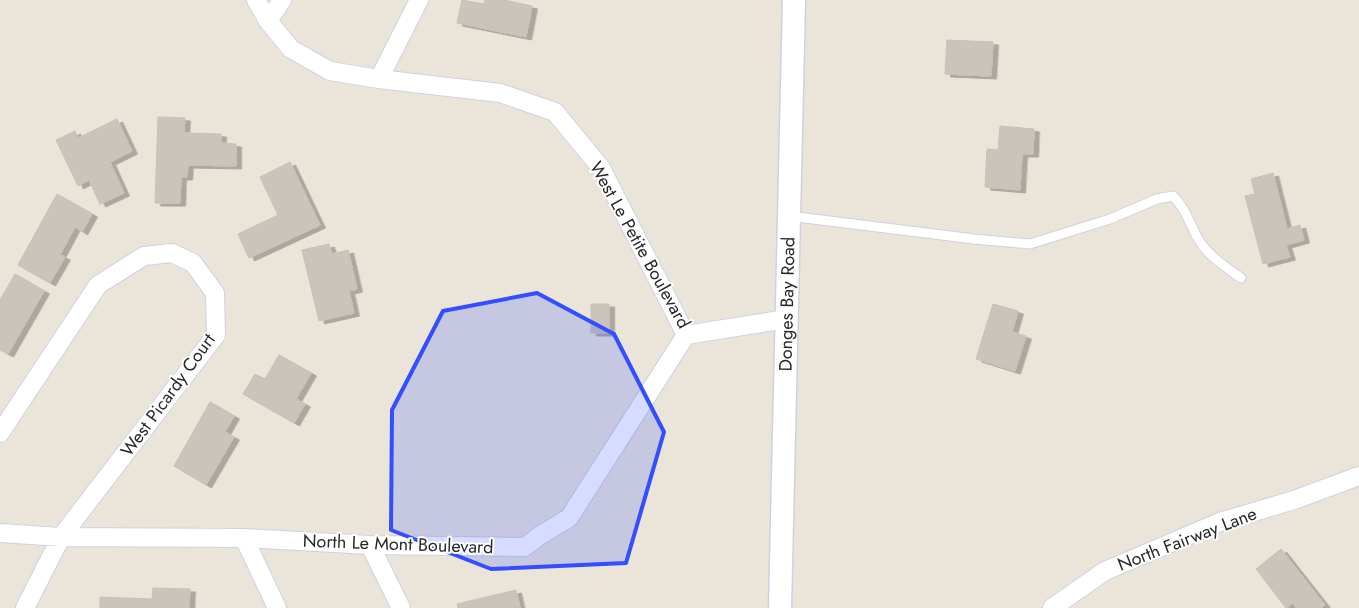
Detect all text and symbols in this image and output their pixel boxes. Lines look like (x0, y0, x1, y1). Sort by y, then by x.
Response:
street label: West Le Petite Boulevard (583, 157, 697, 333)
street label: Donges Bay Road (772, 237, 802, 372)
street label: West Picardy Court (114, 328, 222, 462)
street label: North Fairway Lane (1114, 500, 1260, 578)
street label: North Le Mont Boulevard (302, 528, 494, 560)

